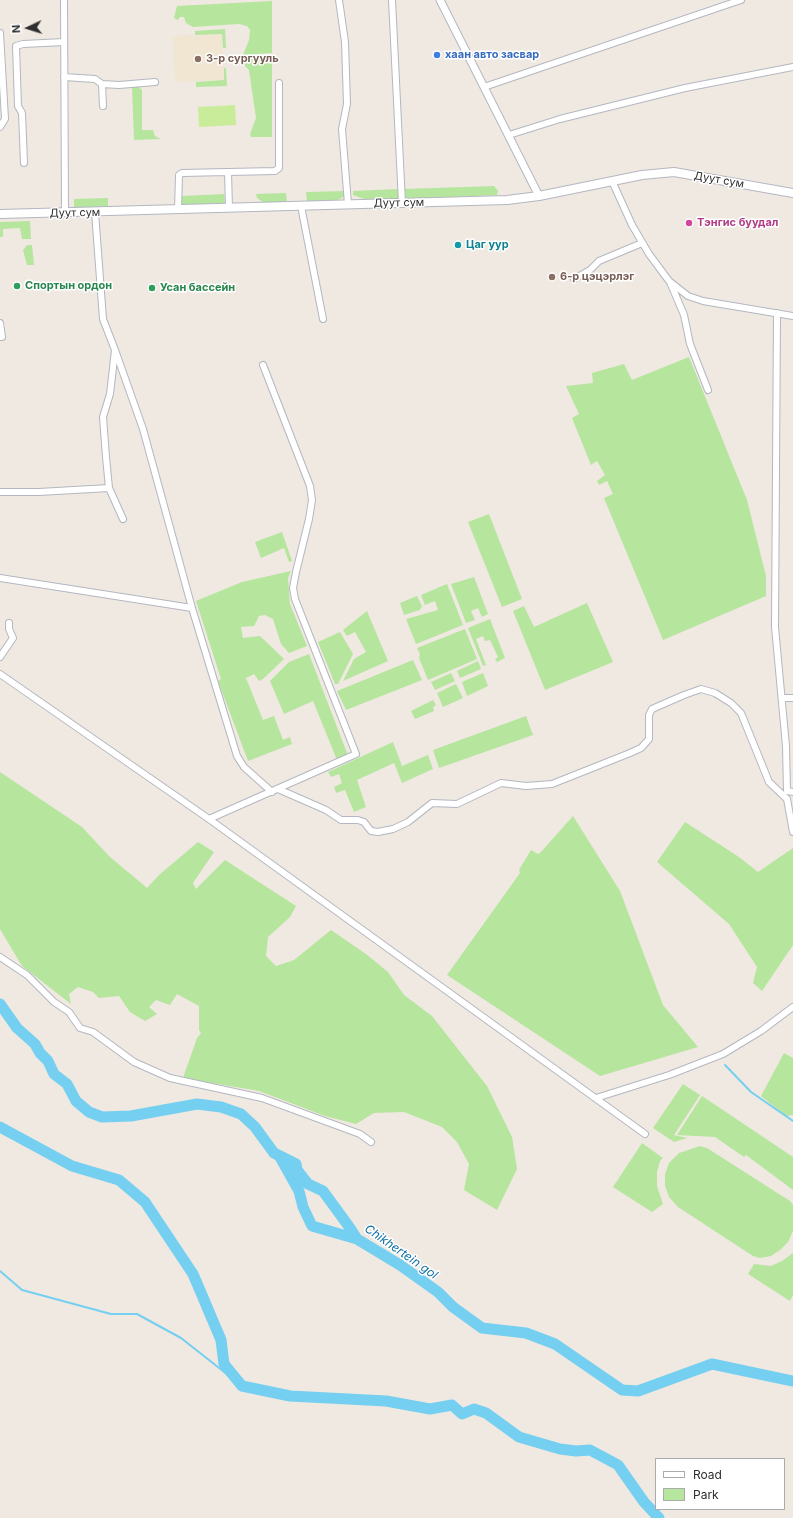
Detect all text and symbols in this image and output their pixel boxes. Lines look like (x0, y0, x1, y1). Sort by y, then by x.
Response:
north arrow (8, 8, 48, 48)
text: N (9, 24, 23, 34)
place label: хаан авто засвар (445, 48, 539, 62)
marker: хаан авто засвар (432, 50, 442, 60)
place label: 3-р сургууль (206, 52, 279, 66)
marker: 3-р сургууль (193, 54, 203, 64)
street label: Дуут сум (693, 169, 745, 191)
street label: Дуут сум (374, 196, 424, 210)
street label: Дуут сум (50, 206, 100, 220)
place label: Тэнгис буудал (697, 216, 778, 230)
marker: Тэнгис буудал (684, 218, 694, 228)
place label: Цаг уур (466, 238, 509, 252)
marker: Цаг уур (453, 240, 463, 250)
place label: 6-р цэцэрлэг (560, 270, 634, 284)
marker: 6-р цэцэрлэг (547, 272, 557, 282)
place label: Спортын ордон (25, 279, 112, 293)
marker: Спортын ордон (12, 281, 22, 291)
place label: Усан бассейн (160, 281, 235, 295)
marker: Усан бассейн (147, 283, 157, 293)
water label: Chikhertein gol (362, 1222, 440, 1282)
legend (655, 1458, 785, 1510)
text: Road (693, 1467, 722, 1482)
text: Park (693, 1487, 719, 1502)

